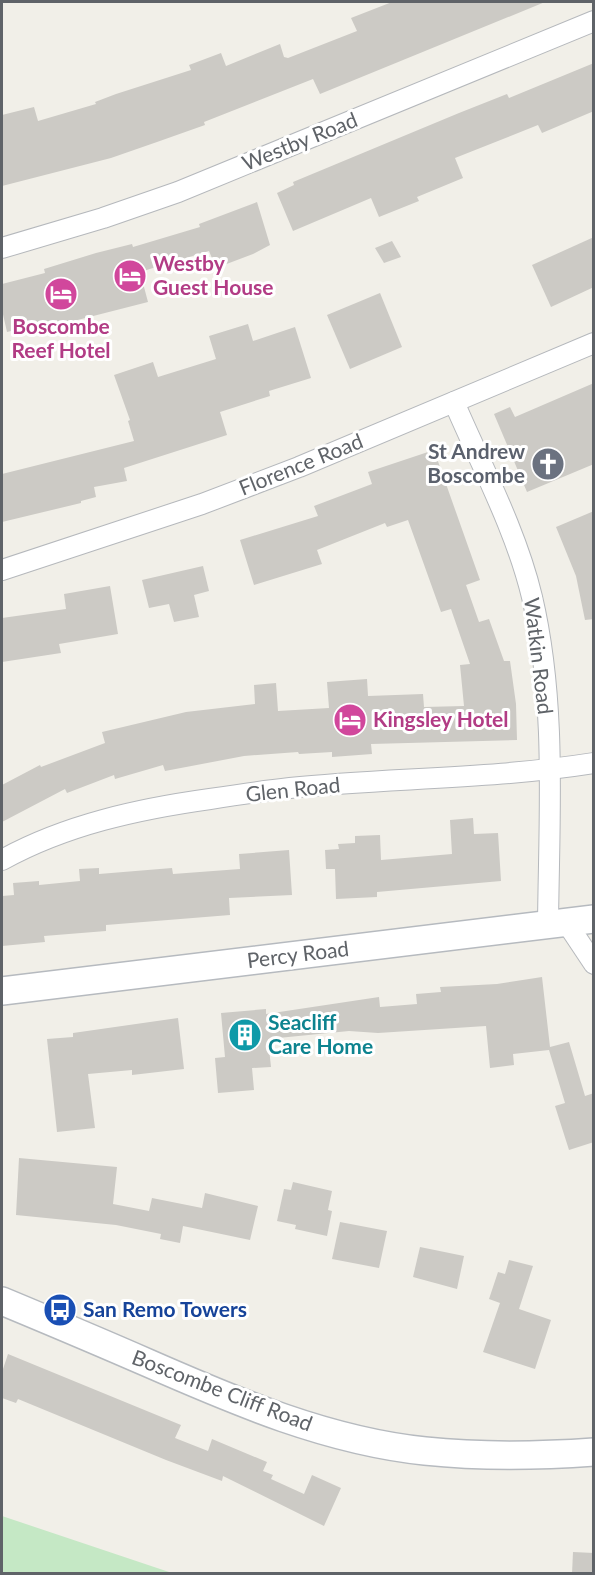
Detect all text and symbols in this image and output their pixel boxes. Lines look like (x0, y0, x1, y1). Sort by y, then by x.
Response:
street label: Westby Road (238, 106, 361, 175)
place label: Westby Guest House (153, 250, 274, 299)
hotel icon: Westby Guest House (112, 258, 148, 294)
hotel icon: Boscombe Reef Hotel (43, 276, 79, 312)
place label: Boscombe Reef Hotel (11, 313, 111, 362)
street label: Florence Road (235, 427, 366, 500)
place label: St Andrew Boscombe (427, 438, 525, 487)
church icon: St Andrew Boscombe (530, 446, 566, 482)
street label: Watkin Road (520, 596, 559, 716)
hotel icon: Kingsley Hotel (332, 702, 368, 738)
place label: Kingsley Hotel (373, 706, 509, 731)
street label: Glen Road (244, 771, 341, 806)
street label: Percy Road (245, 935, 350, 972)
place label: Seacliff Care Home (268, 1009, 373, 1058)
building icon: Seacliff Care Home (227, 1017, 263, 1053)
bus stop icon: San Remo Towers (42, 1292, 78, 1328)
place label: San Remo Towers (83, 1296, 247, 1321)
street label: Boscombe Cliff Road (129, 1344, 316, 1436)

